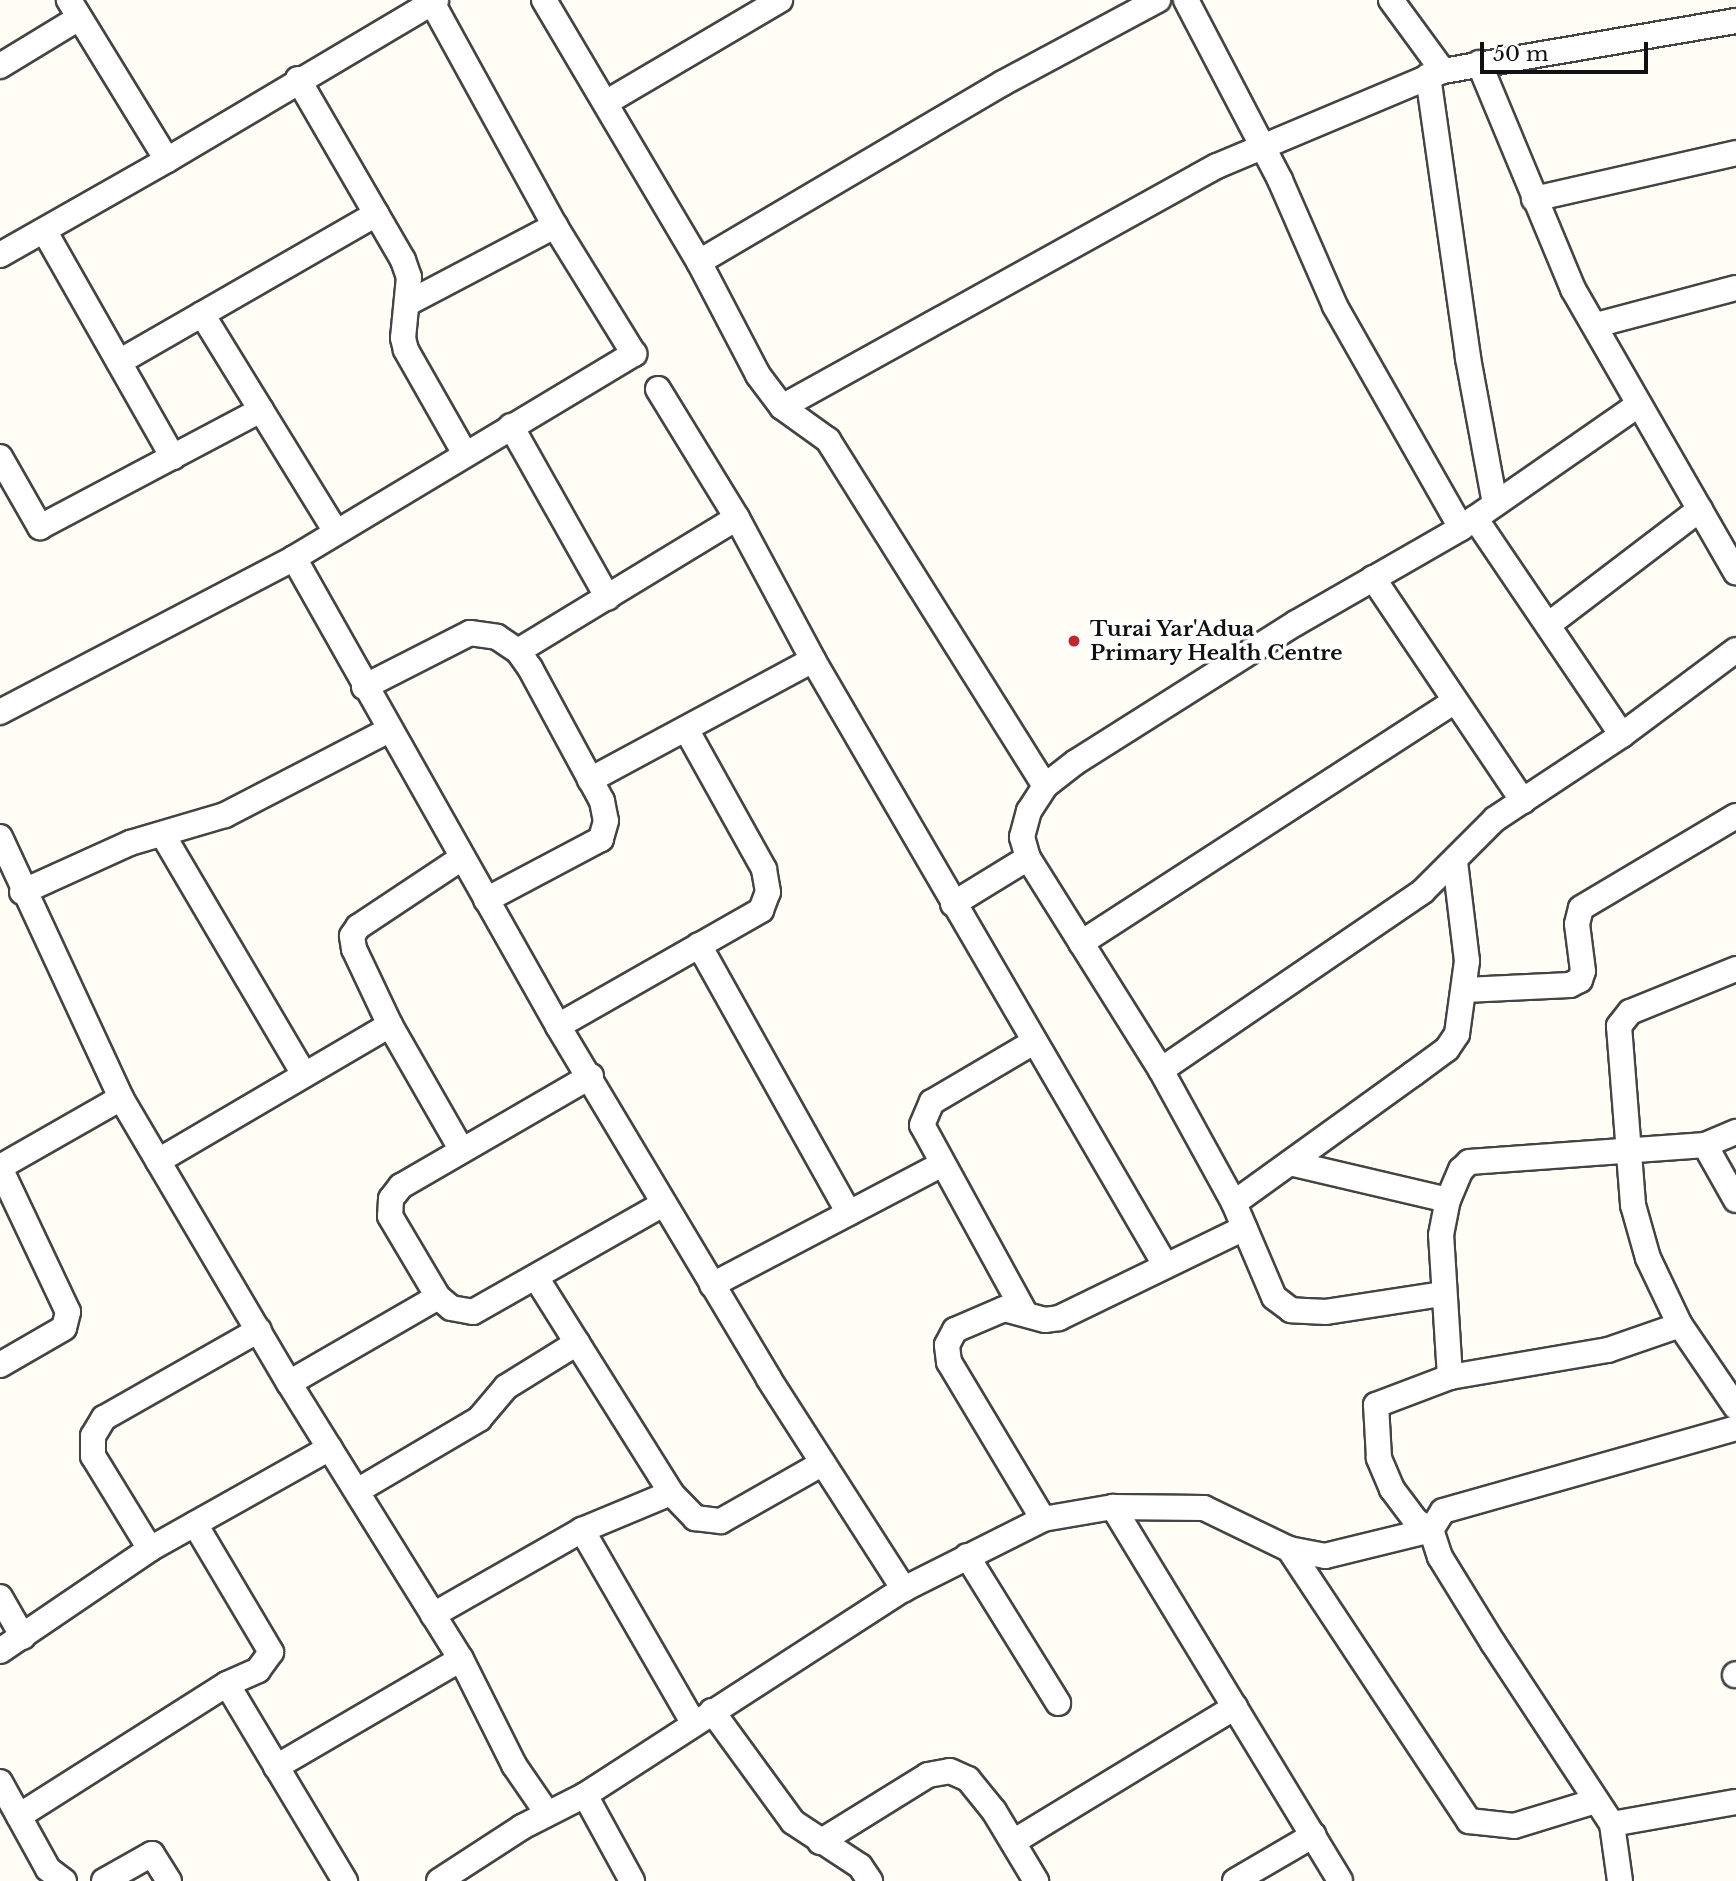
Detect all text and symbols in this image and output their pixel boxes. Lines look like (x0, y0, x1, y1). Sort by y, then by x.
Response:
scale bar (1484, 28, 1652, 72)
text: 50 m (1493, 41, 1548, 67)
place label: Turai Yar'Adua Primary Health Centre (1090, 616, 1343, 666)
marker: Turai Yar'Adua Primary Health Centre (1064, 631, 1084, 651)

